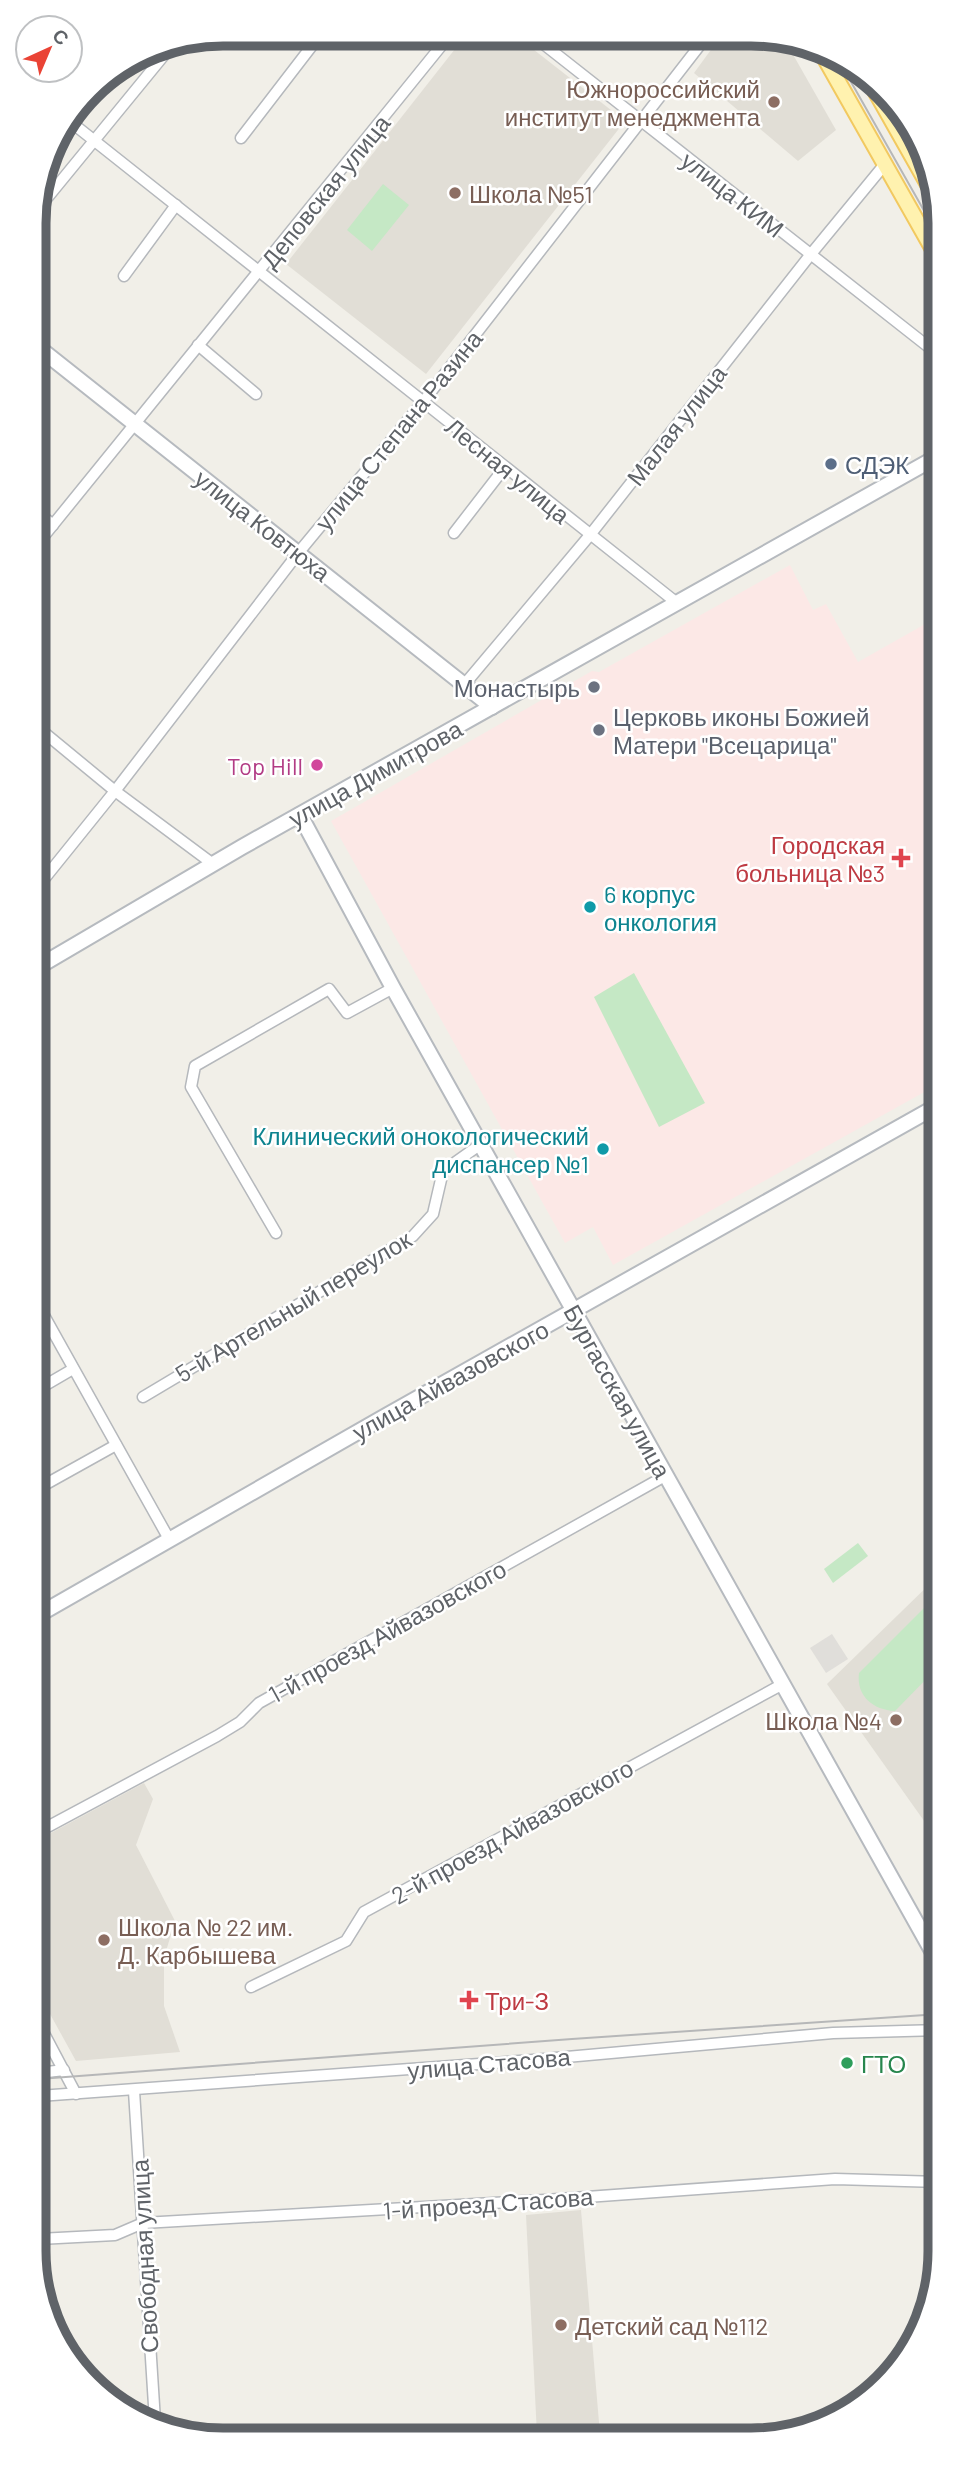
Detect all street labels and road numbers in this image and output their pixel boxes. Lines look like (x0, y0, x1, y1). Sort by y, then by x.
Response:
street label: Деповская улица (254, 108, 396, 273)
street label: улица КИМ (676, 145, 790, 243)
street label: улица Степана Разина (308, 324, 488, 536)
street label: Малая улица (620, 359, 732, 491)
street label: Лесная улица (440, 411, 576, 529)
street label: улица Ковтюха (189, 463, 337, 587)
street label: улица Димитрова (283, 713, 467, 833)
street label: 5-й Артельный переулок (170, 1224, 416, 1388)
street label: Бургасская улица (558, 1299, 678, 1483)
street label: улица Айвазовского (347, 1314, 553, 1446)
street label: 1-й проезд Айвазовского (263, 1554, 511, 1708)
street label: 2-й проезд Айвазовского (386, 1752, 638, 1910)
street label: улица Стасова (406, 2041, 572, 2085)
street label: Свободная улица (124, 2158, 164, 2354)
street label: 1-й проезд Стасова (382, 2181, 595, 2225)

